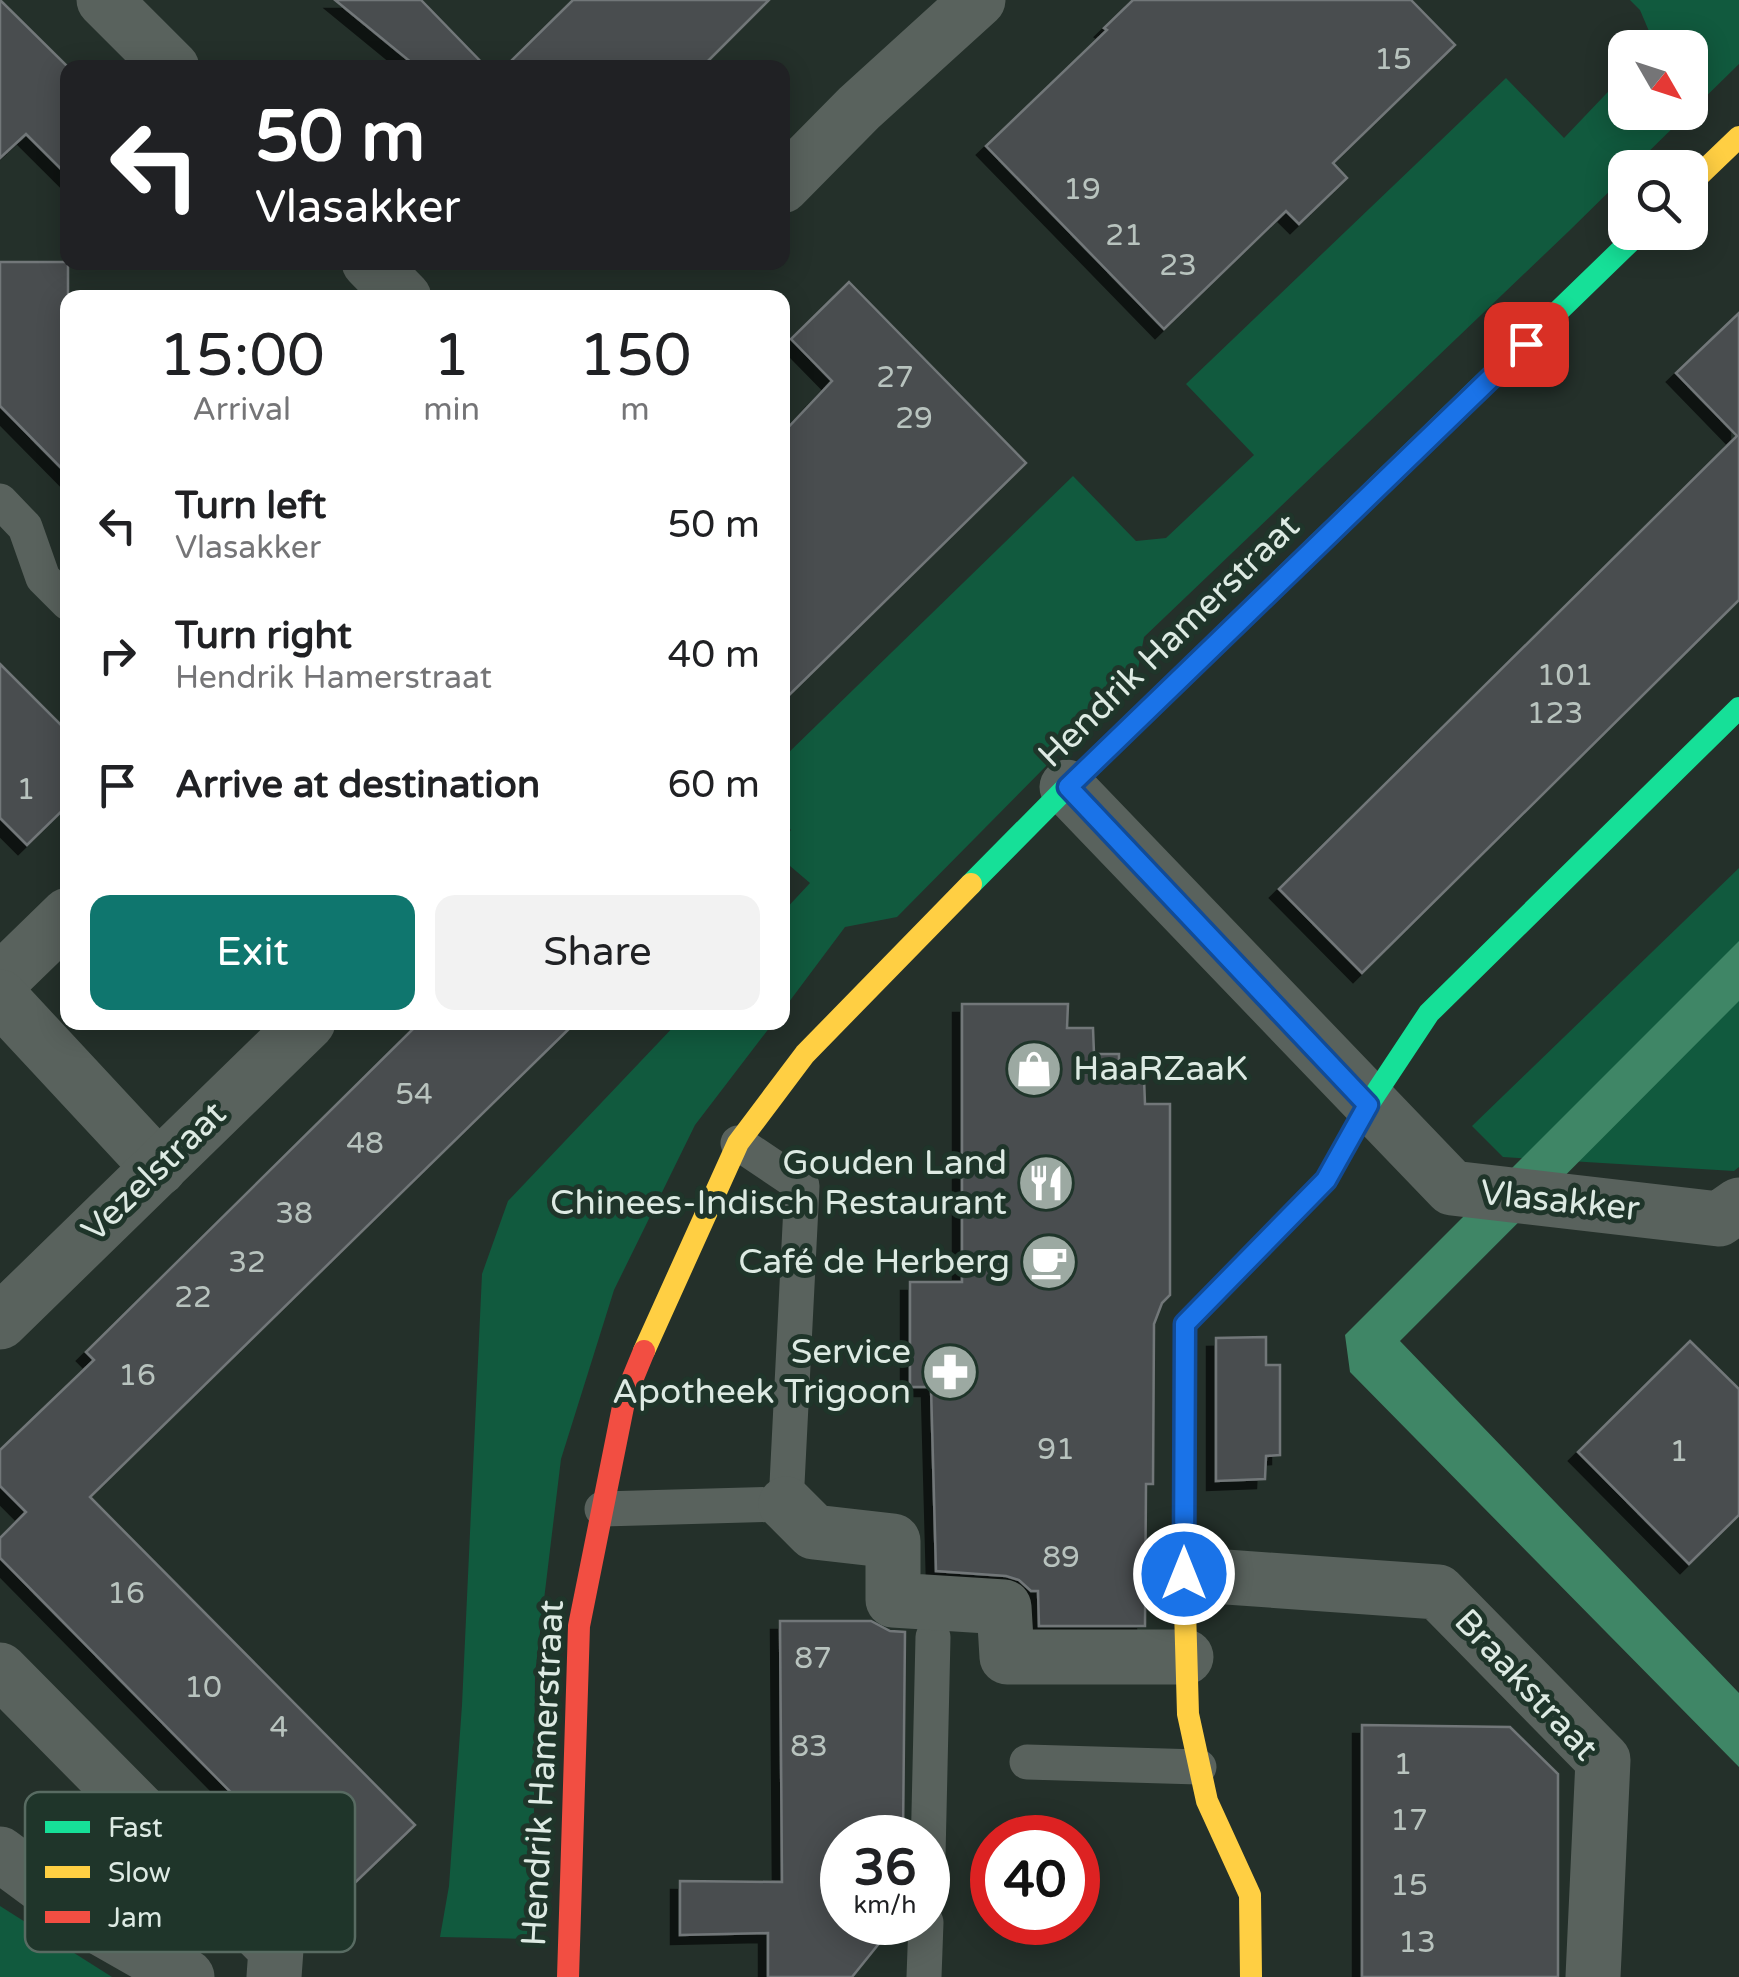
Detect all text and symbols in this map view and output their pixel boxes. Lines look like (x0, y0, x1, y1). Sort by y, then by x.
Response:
north arrow (1608, 30, 1708, 130)
map controls (1608, 30, 1708, 250)
house number: 15 (1374, 41, 1412, 78)
text: 50 m (255, 96, 425, 180)
icon: left (90, 100, 220, 230)
button: search (1608, 150, 1708, 250)
house number: 19 (1063, 171, 1101, 208)
text: Vlasakker (255, 181, 461, 235)
house number: 21 (1105, 217, 1143, 254)
house number: 23 (1159, 247, 1197, 284)
pin (1484, 302, 1569, 387)
icon: arrive (1499, 317, 1554, 372)
text: 15:00 (158, 320, 325, 392)
text: 1 (433, 320, 470, 392)
text: 150 (578, 320, 692, 392)
house number: 27 (876, 359, 914, 396)
text: Arrival (192, 391, 291, 429)
text: min (423, 391, 480, 429)
text: m (620, 391, 650, 429)
house number: 29 (895, 400, 933, 437)
text: Turn left (175, 483, 326, 529)
icon: left (90, 498, 145, 553)
text: 50 m (668, 502, 760, 548)
street label: Hendrik Hamerstraat (1030, 506, 1308, 776)
text: Vlasakker (175, 529, 321, 567)
text: Turn right (175, 613, 352, 659)
icon: right (90, 628, 145, 683)
text: 40 m (668, 632, 760, 678)
house number: 101 (1537, 657, 1593, 694)
text: Hendrik Hamerstraat (175, 659, 492, 697)
house number: 123 (1527, 695, 1583, 732)
icon: arrive (90, 758, 145, 813)
text: Arrive at destination (175, 762, 540, 808)
text: 60 m (668, 762, 760, 808)
house number: 1 (17, 771, 35, 808)
button: Exit (90, 895, 415, 1010)
button: Share (435, 895, 760, 1010)
shop icon: HaaRZaaK (1004, 1039, 1064, 1099)
place label: HaaRZaaK (1073, 1048, 1248, 1090)
house number: 54 (395, 1076, 433, 1113)
street label: Vezelstraat (73, 1093, 235, 1251)
house number: 48 (346, 1125, 384, 1162)
place label: Gouden Land Chinees-Indisch Restaurant (550, 1142, 1007, 1224)
restaurant icon: Gouden Land Chinees-Indisch Restaurant (1016, 1153, 1076, 1213)
street label: Vlasakker (1478, 1172, 1642, 1230)
house number: 38 (275, 1195, 313, 1232)
cafe icon: Café de Herberg (1019, 1232, 1079, 1292)
place label: Café de Herberg (738, 1241, 1010, 1283)
house number: 32 (228, 1244, 266, 1281)
house number: 22 (174, 1279, 212, 1316)
place label: Service Apotheek Trigoon (612, 1331, 911, 1413)
pharmacy icon: Service Apotheek Trigoon (920, 1342, 980, 1402)
house number: 16 (118, 1357, 156, 1394)
house number: 91 (1037, 1431, 1075, 1468)
house number: 1 (1670, 1433, 1688, 1470)
position arrow (1132, 1522, 1236, 1626)
house number: 89 (1042, 1539, 1080, 1576)
house number: 16 (107, 1575, 145, 1612)
street label: Hendrik Hamerstraat (513, 1599, 573, 1947)
street label: Braakstraat (1445, 1601, 1607, 1769)
house number: 87 (794, 1640, 832, 1677)
house number: 10 (184, 1669, 222, 1706)
house number: 4 (270, 1709, 288, 1746)
house number: 83 (790, 1728, 828, 1765)
house number: 1 (1394, 1746, 1412, 1783)
legend (25, 1792, 355, 1952)
house number: 17 (1390, 1802, 1428, 1839)
text: Fast (108, 1811, 163, 1845)
speed limit sign: 40 (970, 1815, 1100, 1945)
text: 36 (854, 1838, 916, 1898)
text: Slow (108, 1856, 171, 1890)
house number: 15 (1390, 1867, 1428, 1904)
text: km/h (854, 1890, 916, 1920)
text: Jam (108, 1901, 163, 1935)
house number: 13 (1398, 1924, 1436, 1961)

